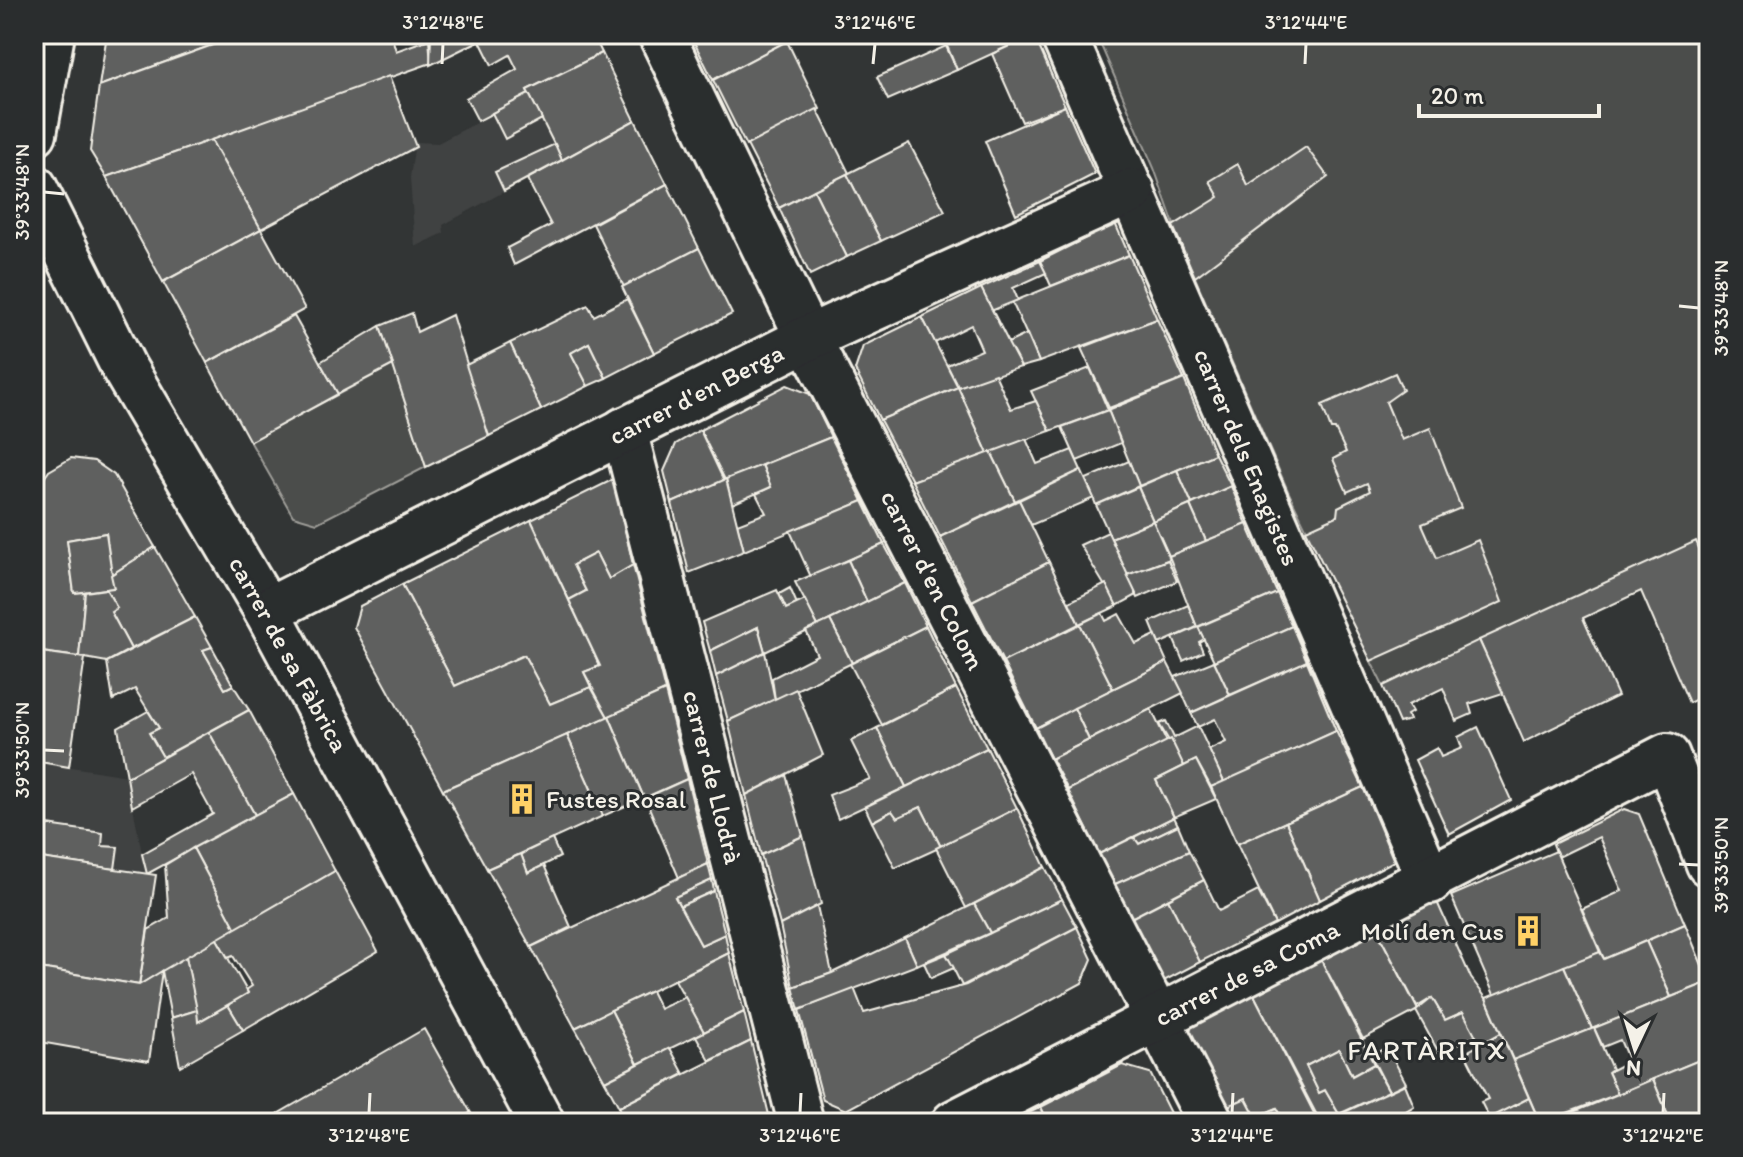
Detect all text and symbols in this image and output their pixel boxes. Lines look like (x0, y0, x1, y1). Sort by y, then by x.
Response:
text: 3°12'48"E (402, 10, 484, 34)
text: 3°12'46"E (834, 10, 916, 34)
text: 3°12'44"E (1265, 10, 1347, 34)
scale bar (1419, 68, 1599, 118)
text: 20 m (1431, 81, 1484, 110)
text: 39°33'48"N (10, 144, 34, 240)
text: 39°33'48"N (1709, 260, 1733, 356)
street label: carrer d'en Berga (603, 336, 789, 452)
street label: carrer dels Enagistes (1187, 344, 1307, 570)
street label: carrer d'en Colom (874, 485, 992, 675)
street label: carrer de sa Fàbrica (222, 550, 356, 758)
street label: carrer de Llodrà (676, 687, 750, 868)
text: 39°33'50"N (10, 702, 34, 798)
building icon: Fustes Rosal (505, 782, 539, 816)
place label: Fustes Rosal (546, 783, 686, 815)
text: 39°33'50"N (1709, 817, 1733, 913)
street label: carrer de sa Coma (1149, 912, 1345, 1033)
building icon: Molí den Cus (1511, 914, 1545, 948)
place label: Molí den Cus (1361, 915, 1504, 947)
north arrow (1595, 1009, 1675, 1089)
district label: FARTÀRITX (1347, 1033, 1507, 1067)
text: N (1625, 1054, 1642, 1082)
text: 3°12'48"E (328, 1123, 410, 1147)
text: 3°12'46"E (759, 1123, 841, 1147)
text: 3°12'44"E (1191, 1123, 1273, 1147)
text: 3°12'42"E (1622, 1123, 1704, 1147)

